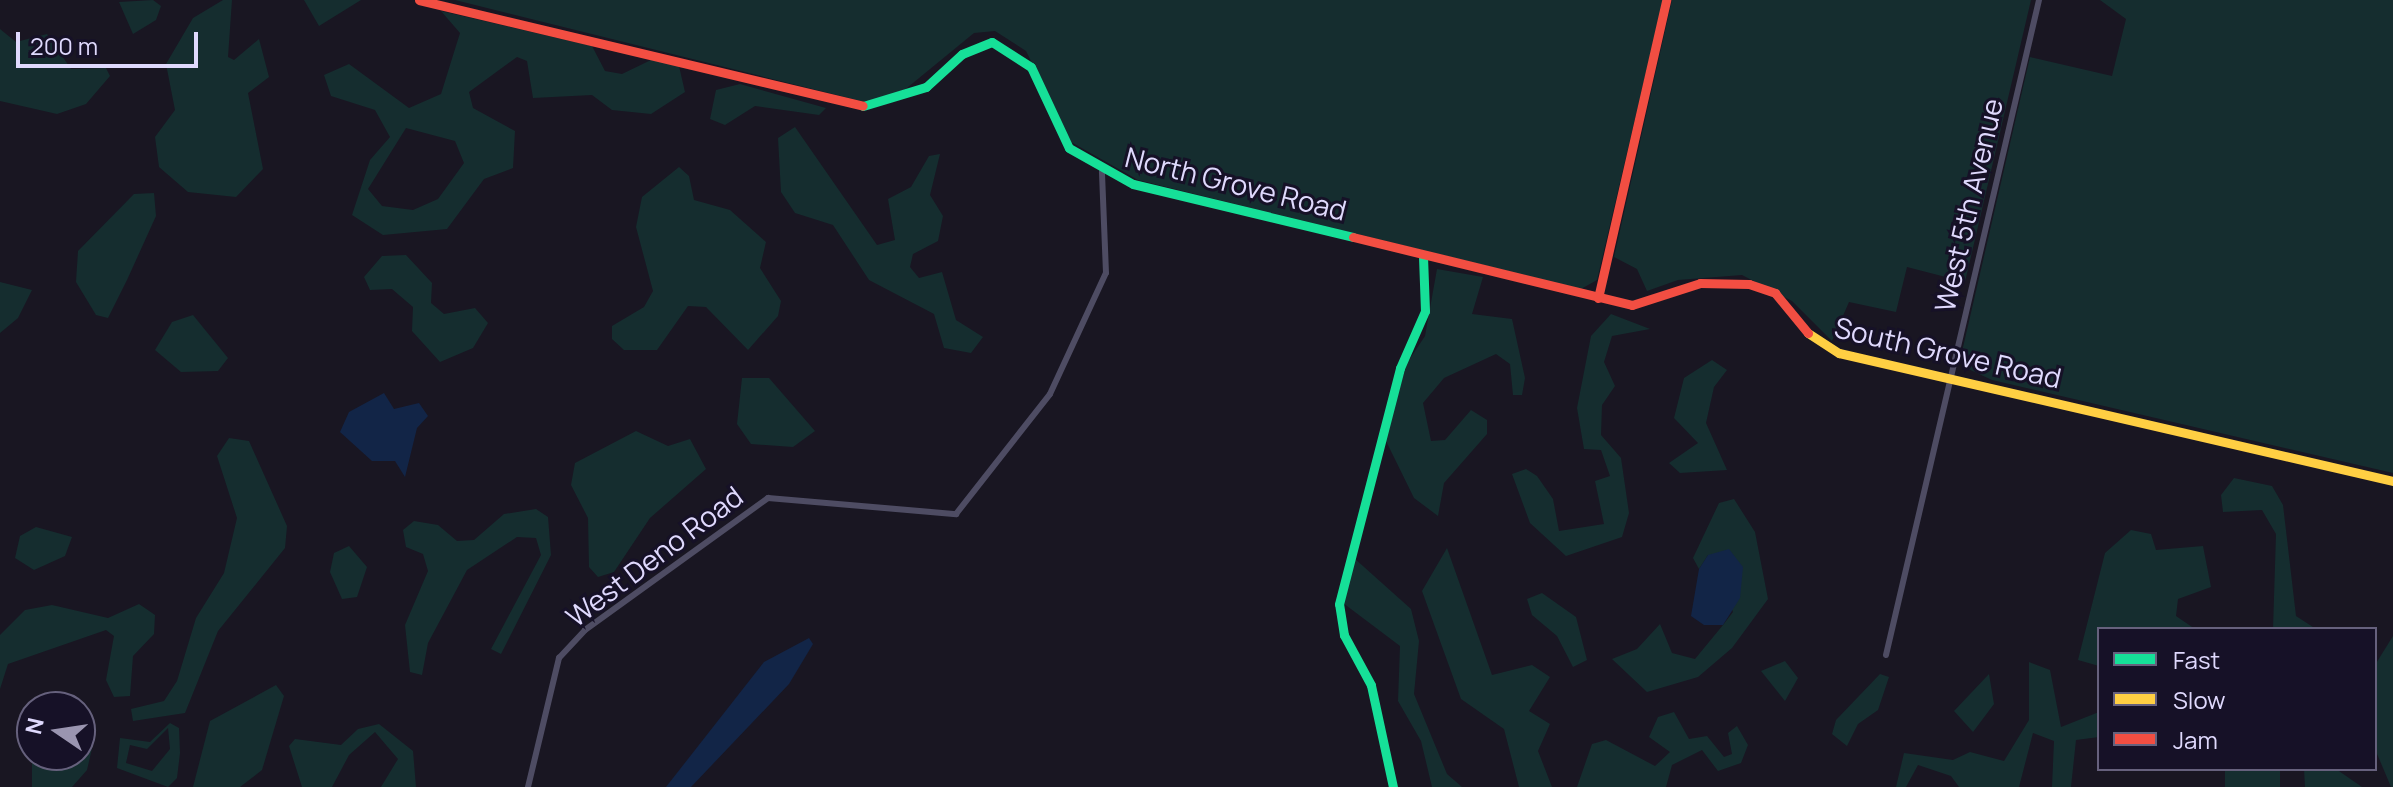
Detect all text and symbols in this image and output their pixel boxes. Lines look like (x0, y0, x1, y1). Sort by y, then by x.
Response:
scale bar (20, 16, 202, 66)
text: 200 m (30, 29, 98, 62)
street label: West 5th Avenue (1927, 95, 2009, 315)
street label: North Grove Road (1122, 139, 1350, 227)
street label: South Grove Road (1831, 310, 2065, 394)
street label: West Deno Road (559, 479, 749, 633)
legend (2097, 627, 2377, 771)
text: Fast (2173, 643, 2220, 676)
text: Slow (2173, 683, 2226, 716)
north arrow (16, 691, 96, 771)
text: N (18, 715, 51, 737)
text: Jam (2173, 723, 2218, 756)

